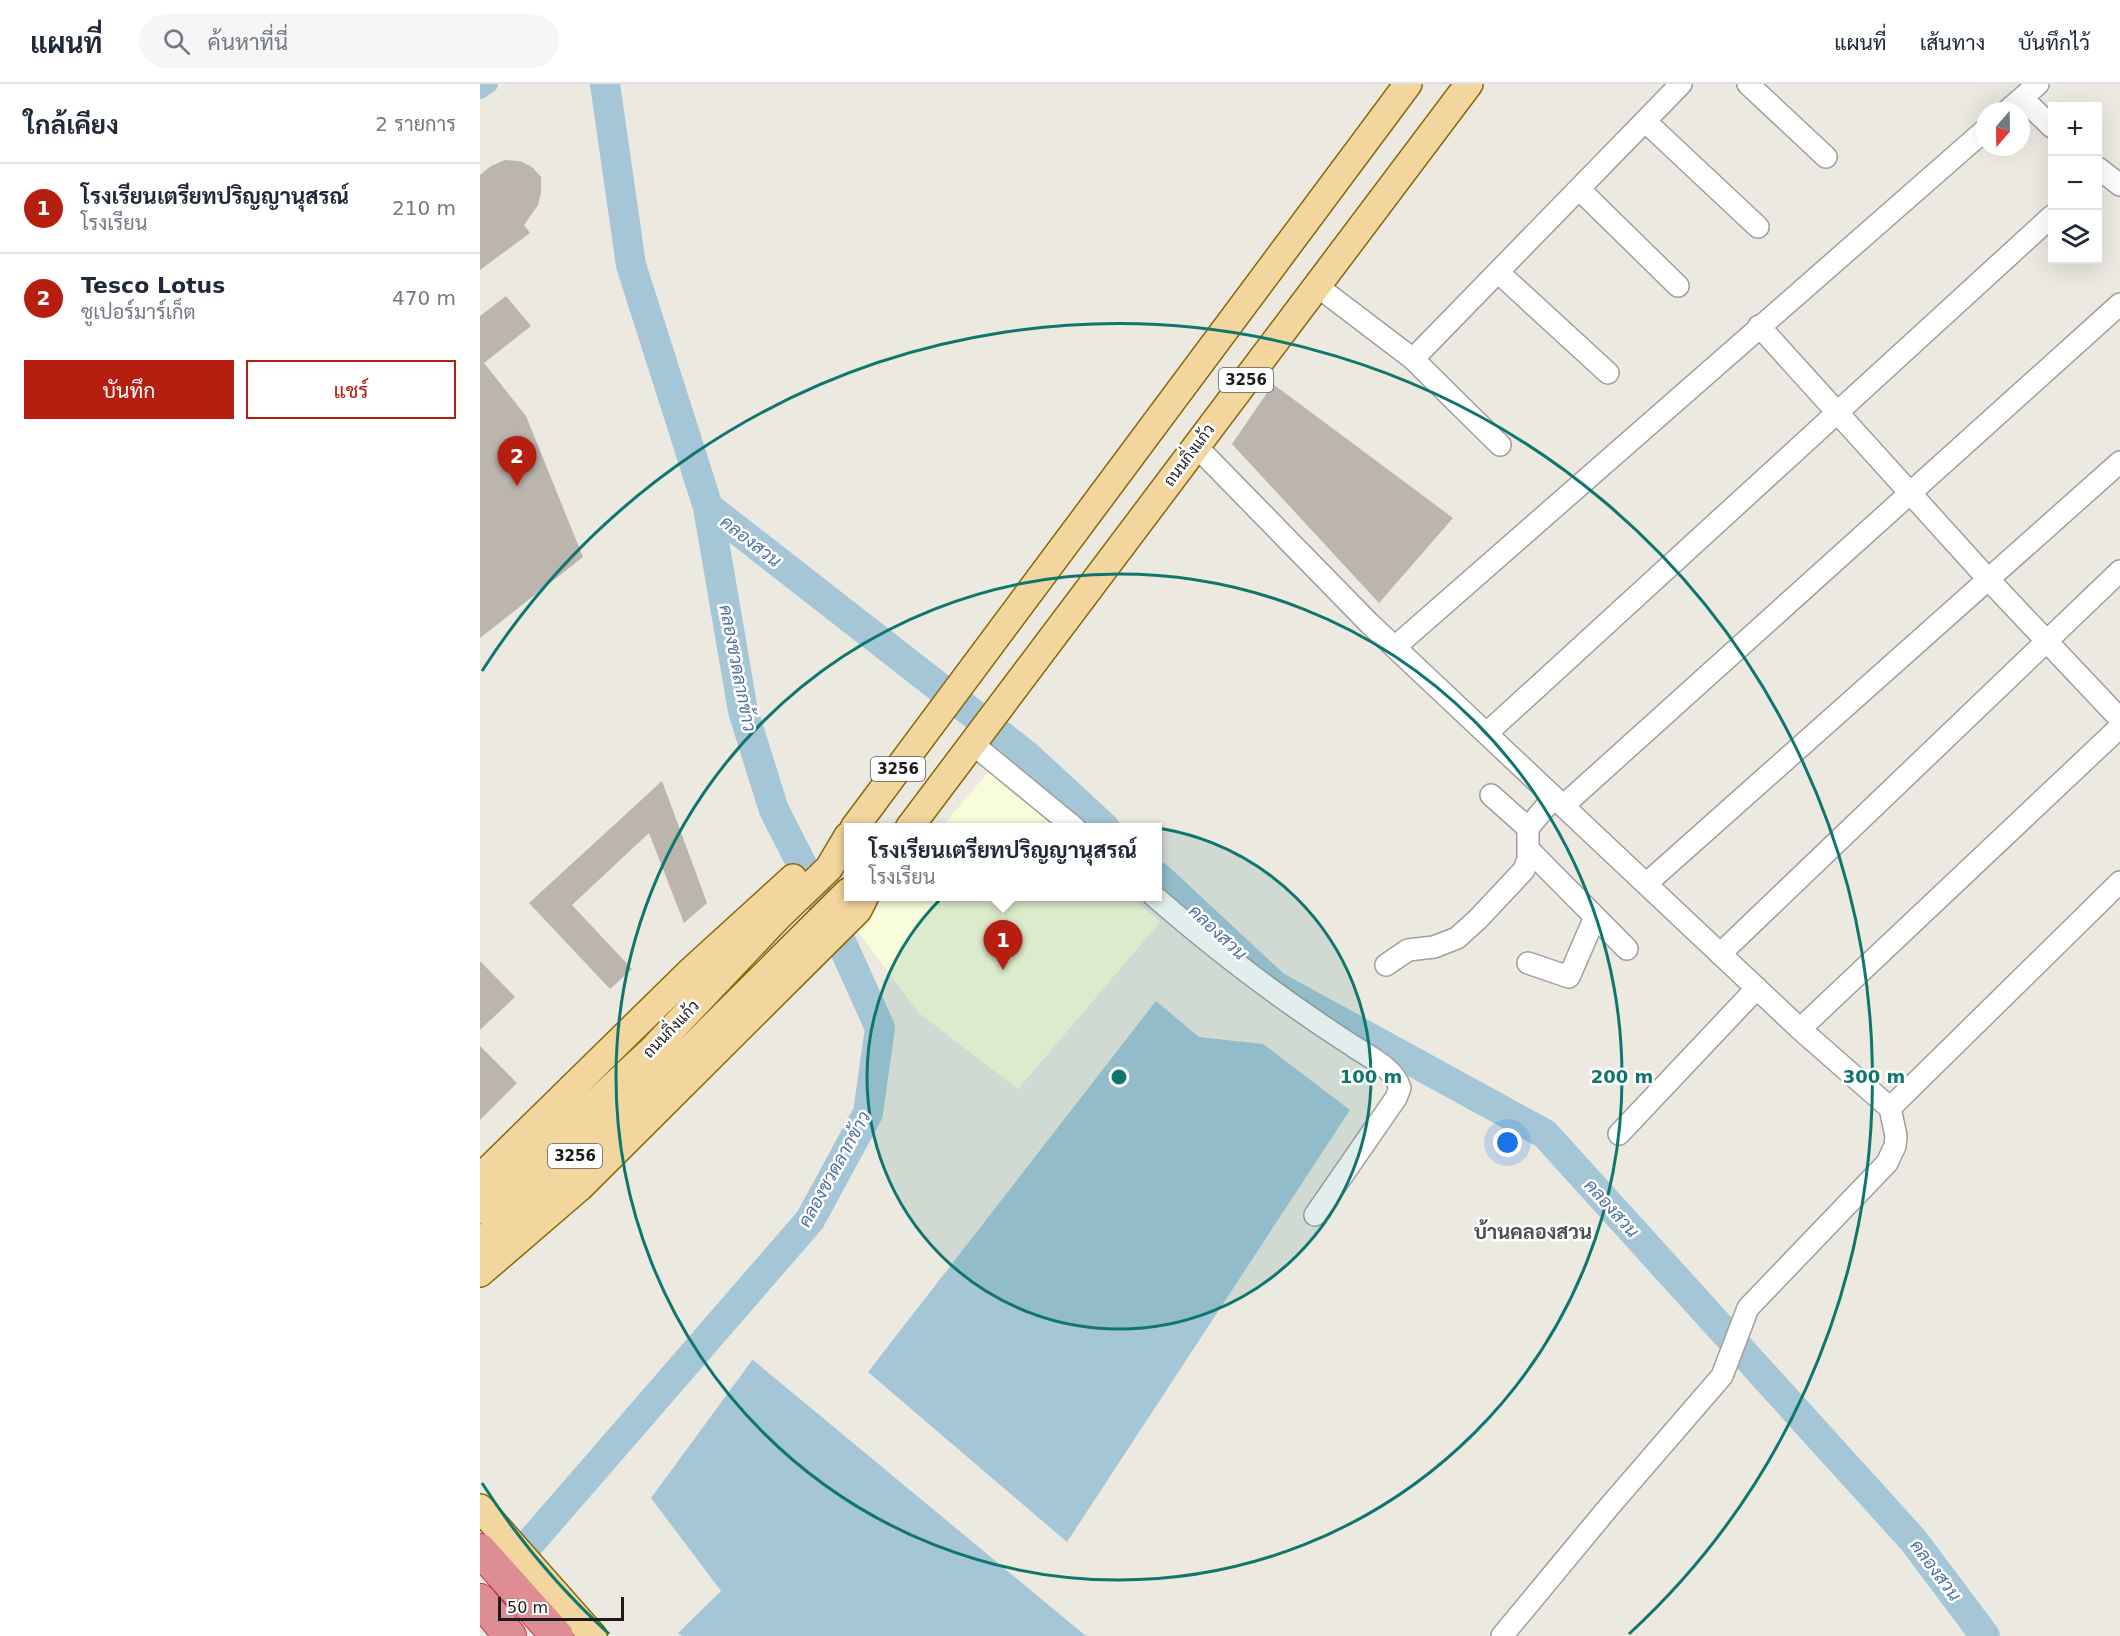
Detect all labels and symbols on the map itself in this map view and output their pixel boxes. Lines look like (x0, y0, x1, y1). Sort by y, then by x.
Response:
north arrow (1976, 102, 2030, 156)
road number: 3256 (1219, 368, 1273, 392)
street label: ถนนกิ่งแก้ว (1156, 418, 1219, 490)
pin: 2 (498, 436, 537, 486)
water label: คลองสวน (716, 511, 786, 572)
water label: คลองชวดลากข้าว (715, 602, 762, 733)
road number: 3256 (871, 757, 925, 781)
water label: คลองสวน (1185, 900, 1252, 964)
pin: 1 (984, 920, 1022, 970)
street label: ถนนกิ่งแก้ว (636, 993, 703, 1062)
text: 100 m (1340, 1066, 1402, 1087)
text: 200 m (1591, 1066, 1653, 1087)
text: 300 m (1843, 1066, 1905, 1087)
centre of rings (1109, 1067, 1129, 1087)
water label: คลองชวดลากข้าว (793, 1107, 874, 1231)
your location (1493, 1128, 1522, 1157)
road number: 3256 (548, 1144, 602, 1168)
water label: คลองสวน (1580, 1175, 1644, 1242)
district label: บ้านคลองสวน (1474, 1219, 1592, 1244)
water label: คลองสวน (1906, 1535, 1966, 1605)
scale bar (498, 1594, 624, 1622)

